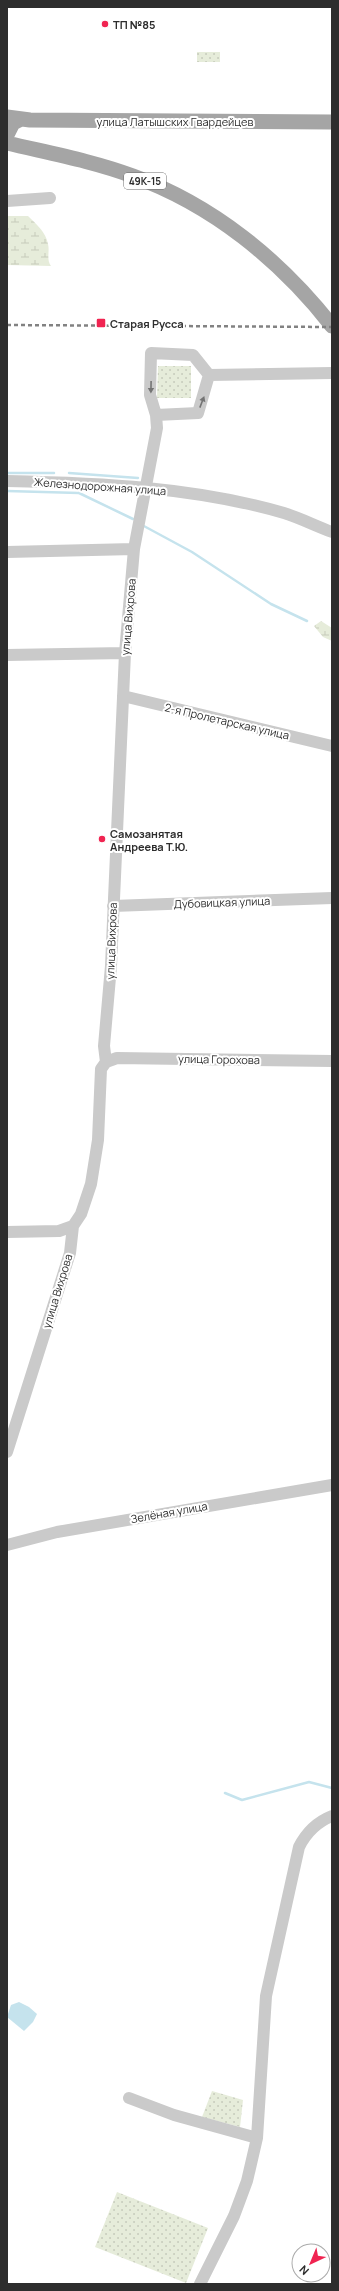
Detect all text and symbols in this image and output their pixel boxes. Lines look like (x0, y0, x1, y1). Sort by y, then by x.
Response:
place label: ТП №85 (113, 17, 155, 32)
marker: ТП №85 (100, 19, 110, 29)
street label: улица Латышских Гвардейцев (97, 114, 254, 129)
road number: 49К-15 (124, 173, 166, 189)
place label: Старая Русса (110, 316, 184, 331)
marker: Старая Русса (95, 317, 107, 329)
one-way arrow (147, 381, 154, 393)
one-way arrow (200, 396, 206, 408)
street label: Железнодорожная улица (33, 474, 167, 498)
street label: улица Вихрова (117, 578, 139, 656)
street label: 2-я Пролетарская улица (163, 699, 291, 743)
place label: Самозанятая Андреева Т.Ю. (110, 826, 188, 854)
marker: Самозанятая Андреева Т.Ю. (97, 834, 107, 844)
street label: Дубовицкая улица (173, 893, 271, 911)
street label: улица Вихрова (102, 902, 120, 980)
street label: улица Горохова (178, 1051, 260, 1067)
street label: улица Вихрова (39, 1252, 75, 1330)
street label: Зелёная улица (129, 1498, 209, 1526)
north arrow (291, 2243, 331, 2283)
text: N (296, 2262, 312, 2279)

